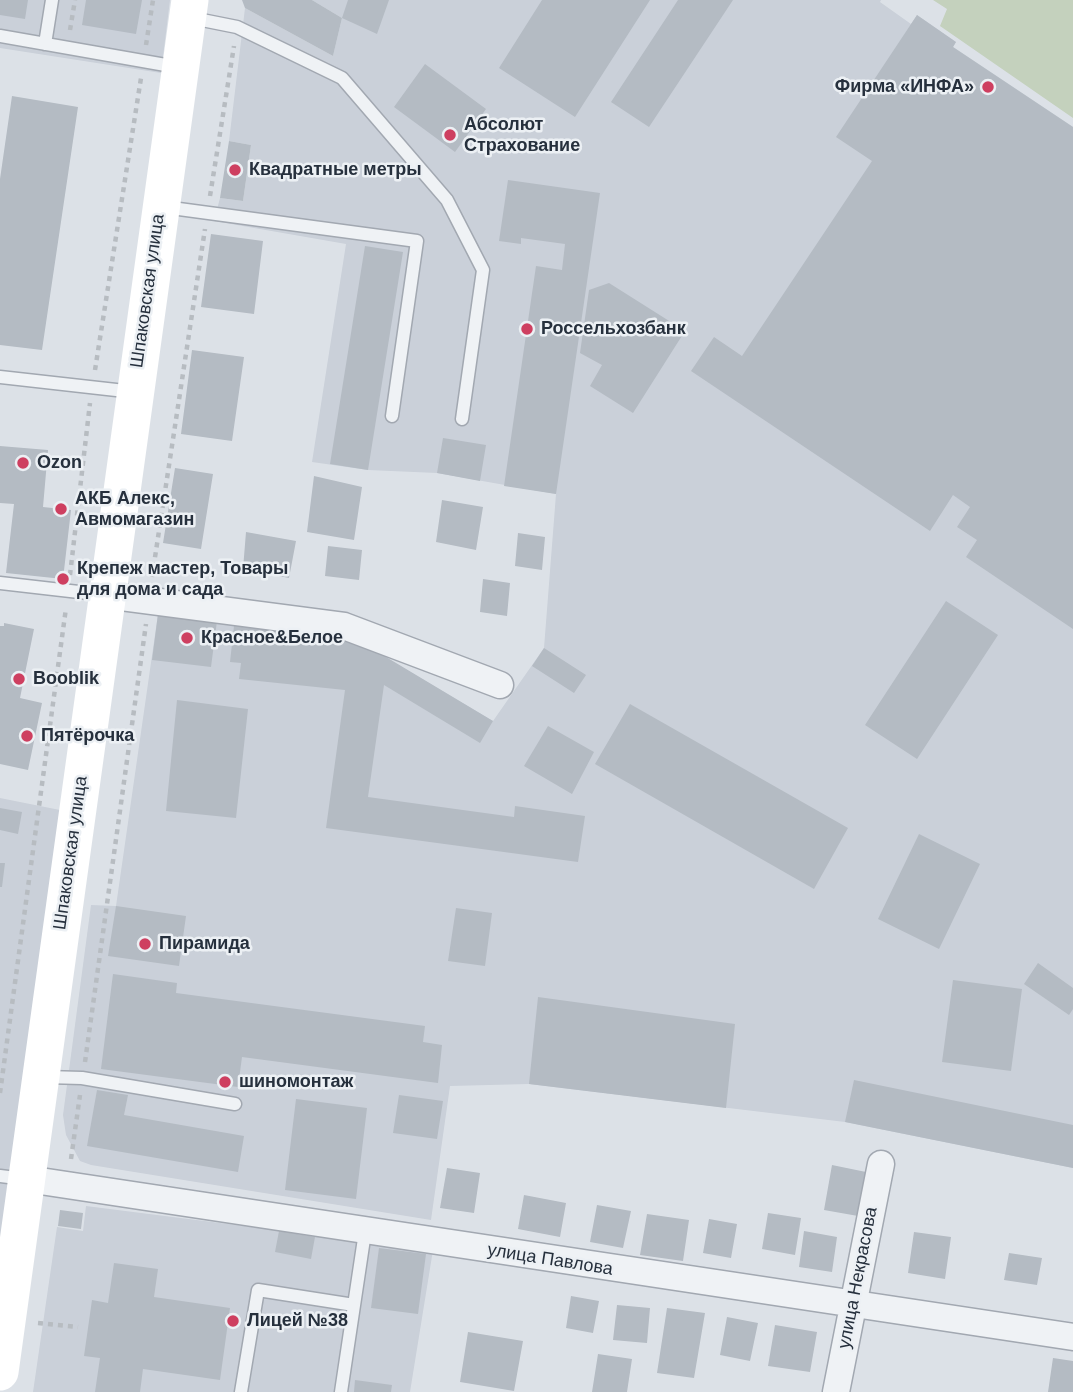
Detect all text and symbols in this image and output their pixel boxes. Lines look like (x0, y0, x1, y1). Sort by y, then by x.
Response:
place label: Фирма «ИНФА» (835, 76, 974, 98)
marker: Фирма «ИНФА» (980, 79, 996, 95)
place label: Абсолют Страхование (464, 114, 580, 156)
marker: Абсолют Страхование (442, 127, 458, 143)
place label: Квадратные метры (249, 159, 422, 181)
marker: Квадратные метры (227, 162, 243, 178)
street label: Шпаковская улица (127, 213, 169, 369)
place label: Россельхозбанк (541, 318, 686, 340)
marker: Россельхозбанк (519, 321, 535, 337)
place label: Ozon (37, 452, 82, 474)
marker: Ozon (15, 455, 31, 471)
place label: АКБ Алекс, Авмомагазин (75, 488, 194, 530)
marker: АКБ Алекс, Авмомагазин (53, 501, 69, 517)
place label: Крепеж мастер, Товары для дома и сада (77, 558, 288, 600)
marker: Крепеж мастер, Товары для дома и сада (55, 571, 71, 587)
place label: Красное&Белое (201, 627, 343, 649)
marker: Красное&Белое (179, 630, 195, 646)
place label: Booblik (33, 668, 99, 690)
marker: Booblik (11, 671, 27, 687)
place label: Пятёрочка (41, 725, 134, 747)
marker: Пятёрочка (19, 728, 35, 744)
street label: Шпаковская улица (50, 775, 92, 931)
place label: Пирамида (159, 933, 250, 955)
marker: Пирамида (137, 936, 153, 952)
place label: шиномонтаж (239, 1071, 353, 1093)
marker: шиномонтаж (217, 1074, 233, 1090)
street label: улица Некрасова (834, 1205, 882, 1351)
street label: улица Павлова (486, 1239, 614, 1281)
place label: Лицей №38 (247, 1310, 348, 1332)
marker: Лицей №38 (225, 1313, 241, 1329)

